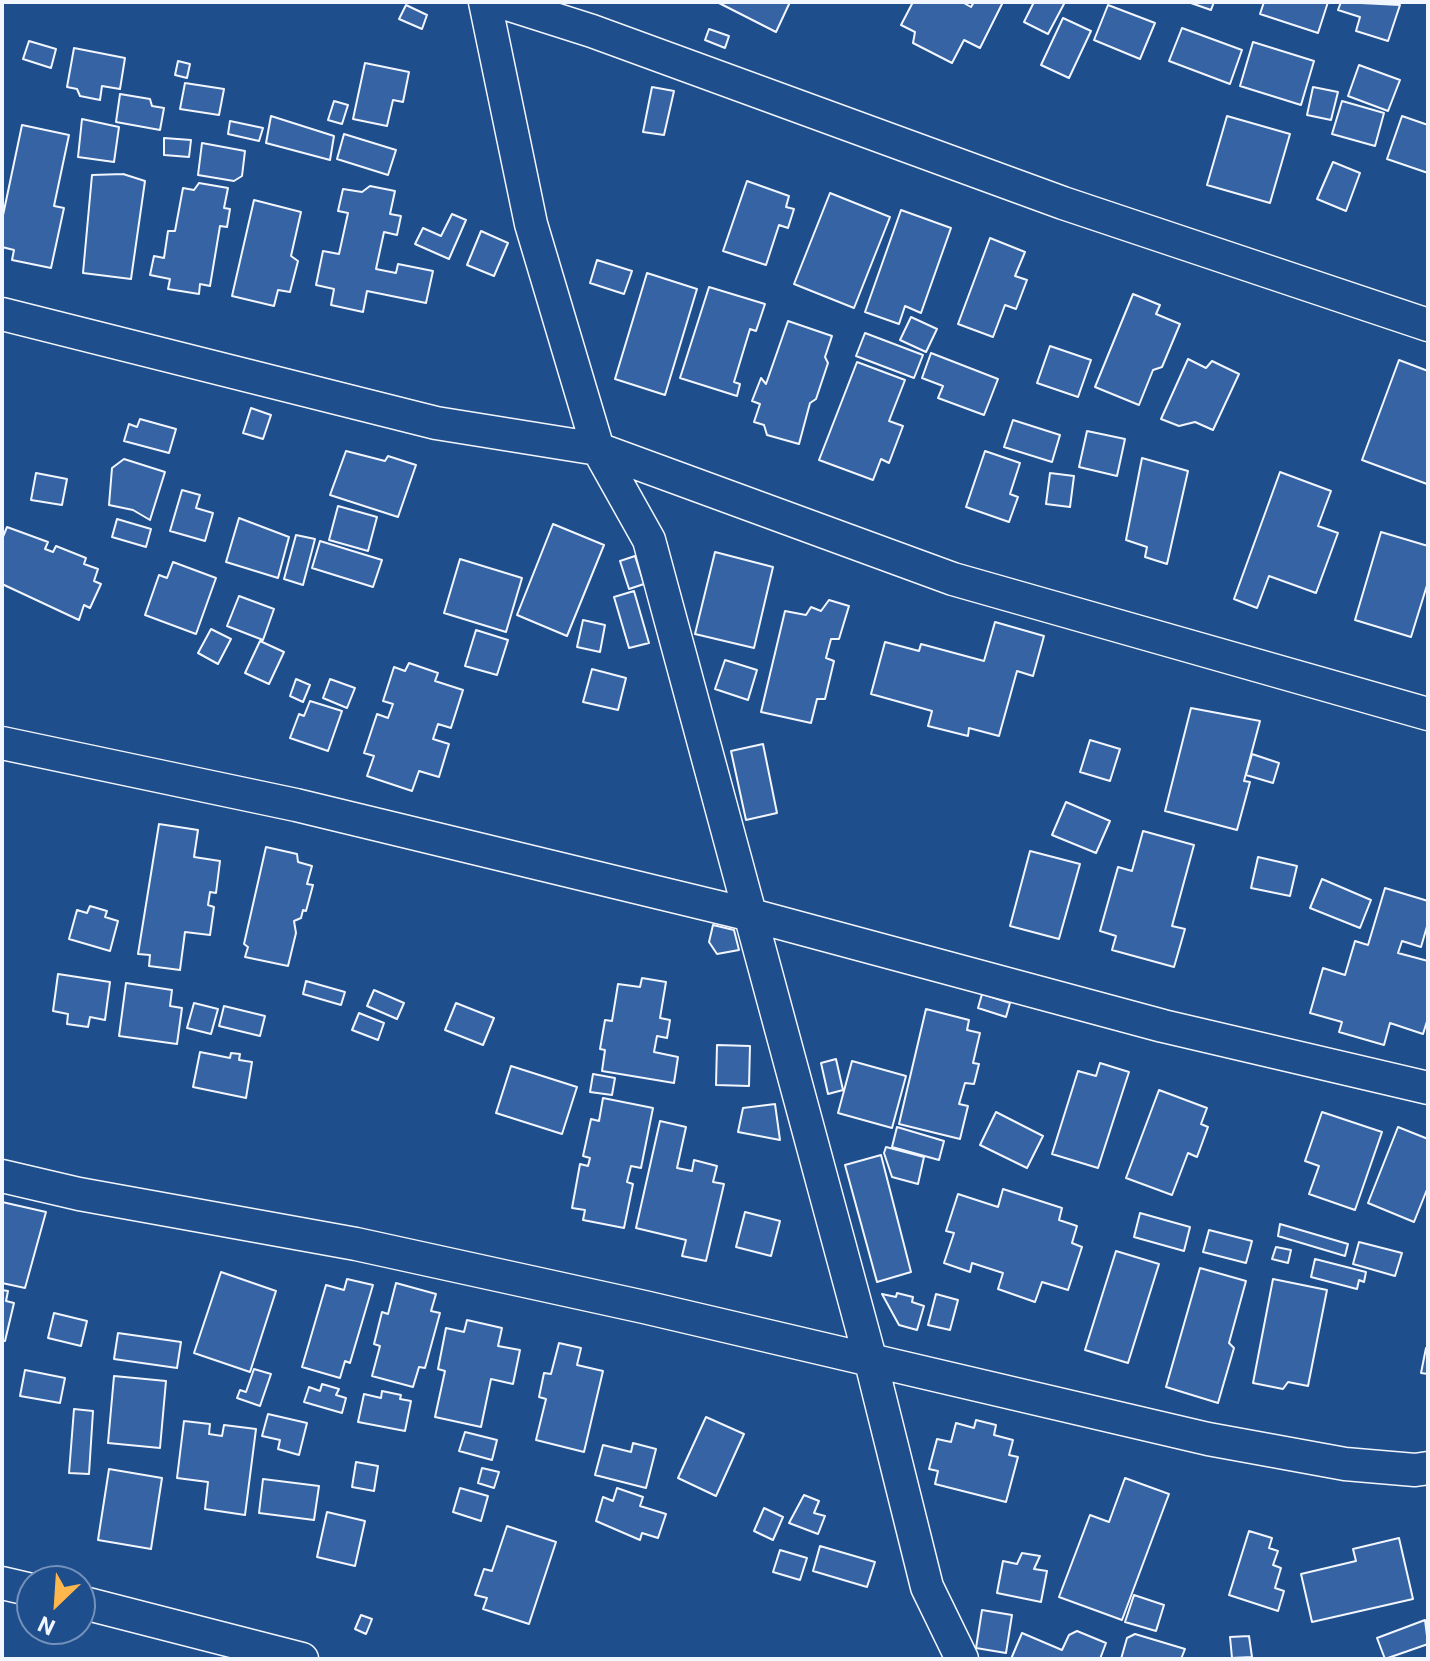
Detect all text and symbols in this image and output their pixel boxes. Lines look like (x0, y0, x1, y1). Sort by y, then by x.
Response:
north arrow (16, 1565, 96, 1645)
text: N (34, 1611, 59, 1640)

